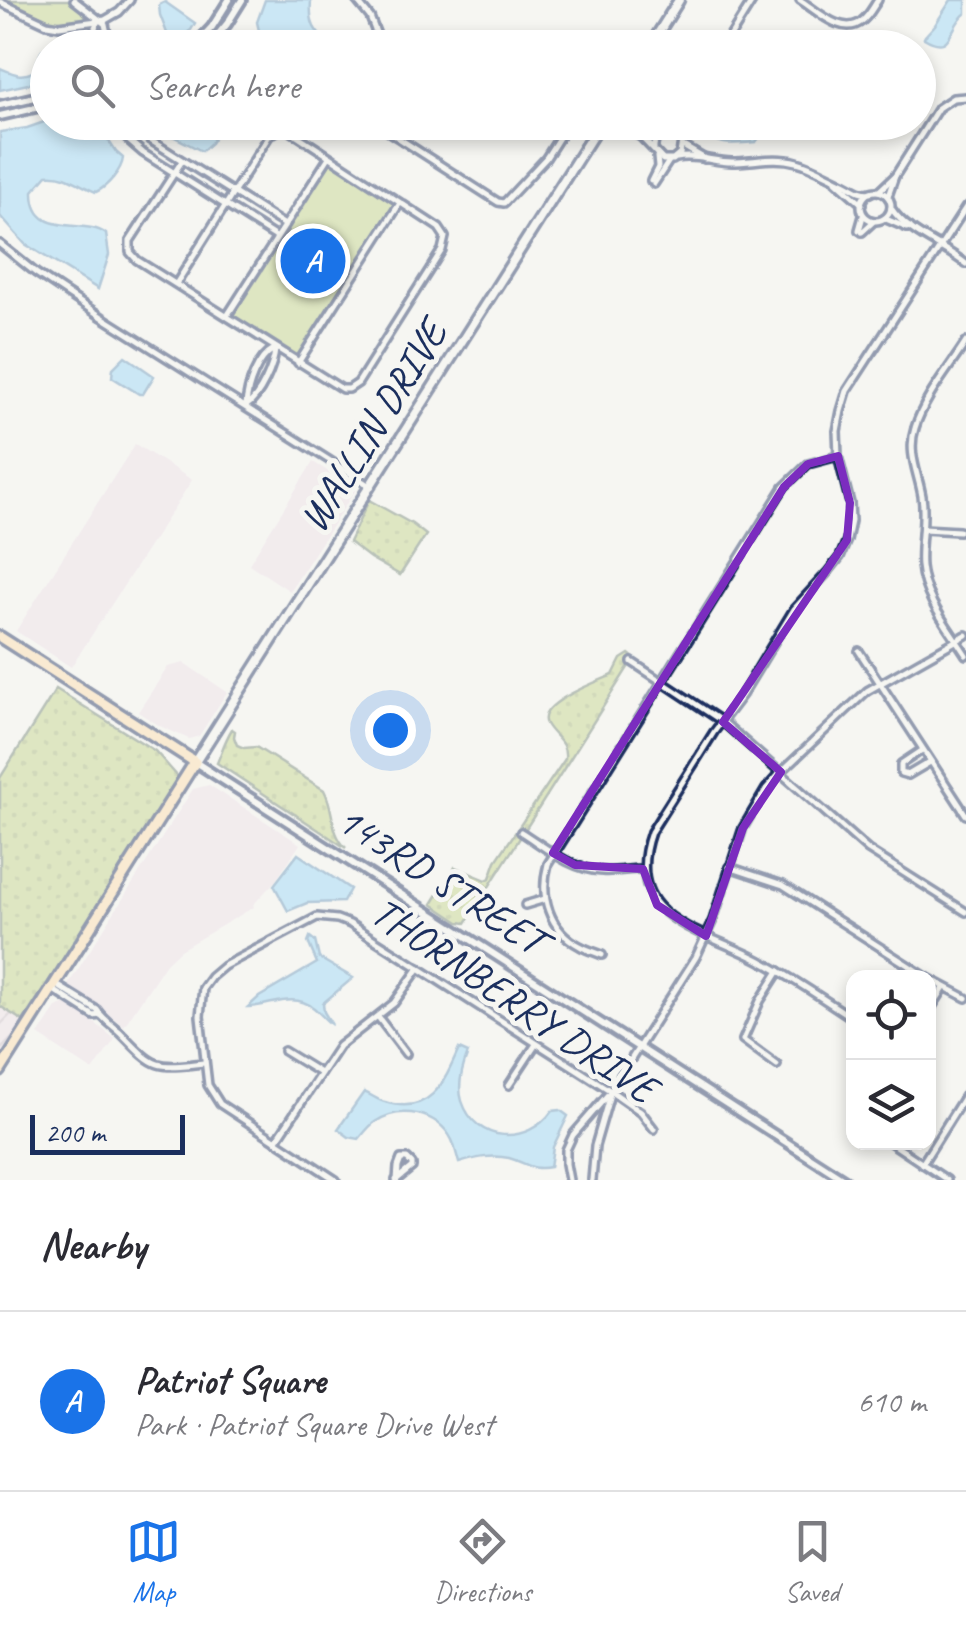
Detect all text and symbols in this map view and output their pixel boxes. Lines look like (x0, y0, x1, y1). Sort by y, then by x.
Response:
search box (30, 30, 936, 140)
icon: search (65, 58, 120, 113)
text: Search here (145, 62, 300, 109)
pin: A (280, 224, 346, 298)
street label: WALLIN DRIVE (287, 306, 461, 542)
your location (365, 705, 416, 756)
street label: 143RD STREET (327, 793, 564, 973)
street label: THORNBERRY DRIVE (361, 885, 671, 1118)
map controls (846, 970, 936, 1150)
button: locate (846, 970, 936, 1060)
button: layers (846, 1060, 936, 1150)
scale bar (30, 1110, 185, 1154)
text: 200 m (45, 1115, 105, 1150)
text: Nearby (40, 1219, 146, 1272)
text: Patriot Square (135, 1357, 325, 1404)
text: A (64, 1381, 81, 1422)
text: 610 m (857, 1381, 926, 1422)
text: Park · Patriot Square Drive West (135, 1404, 494, 1445)
tab: Map (126, 1514, 181, 1609)
tab: Directions (434, 1514, 532, 1609)
tab: Saved (785, 1514, 840, 1609)

